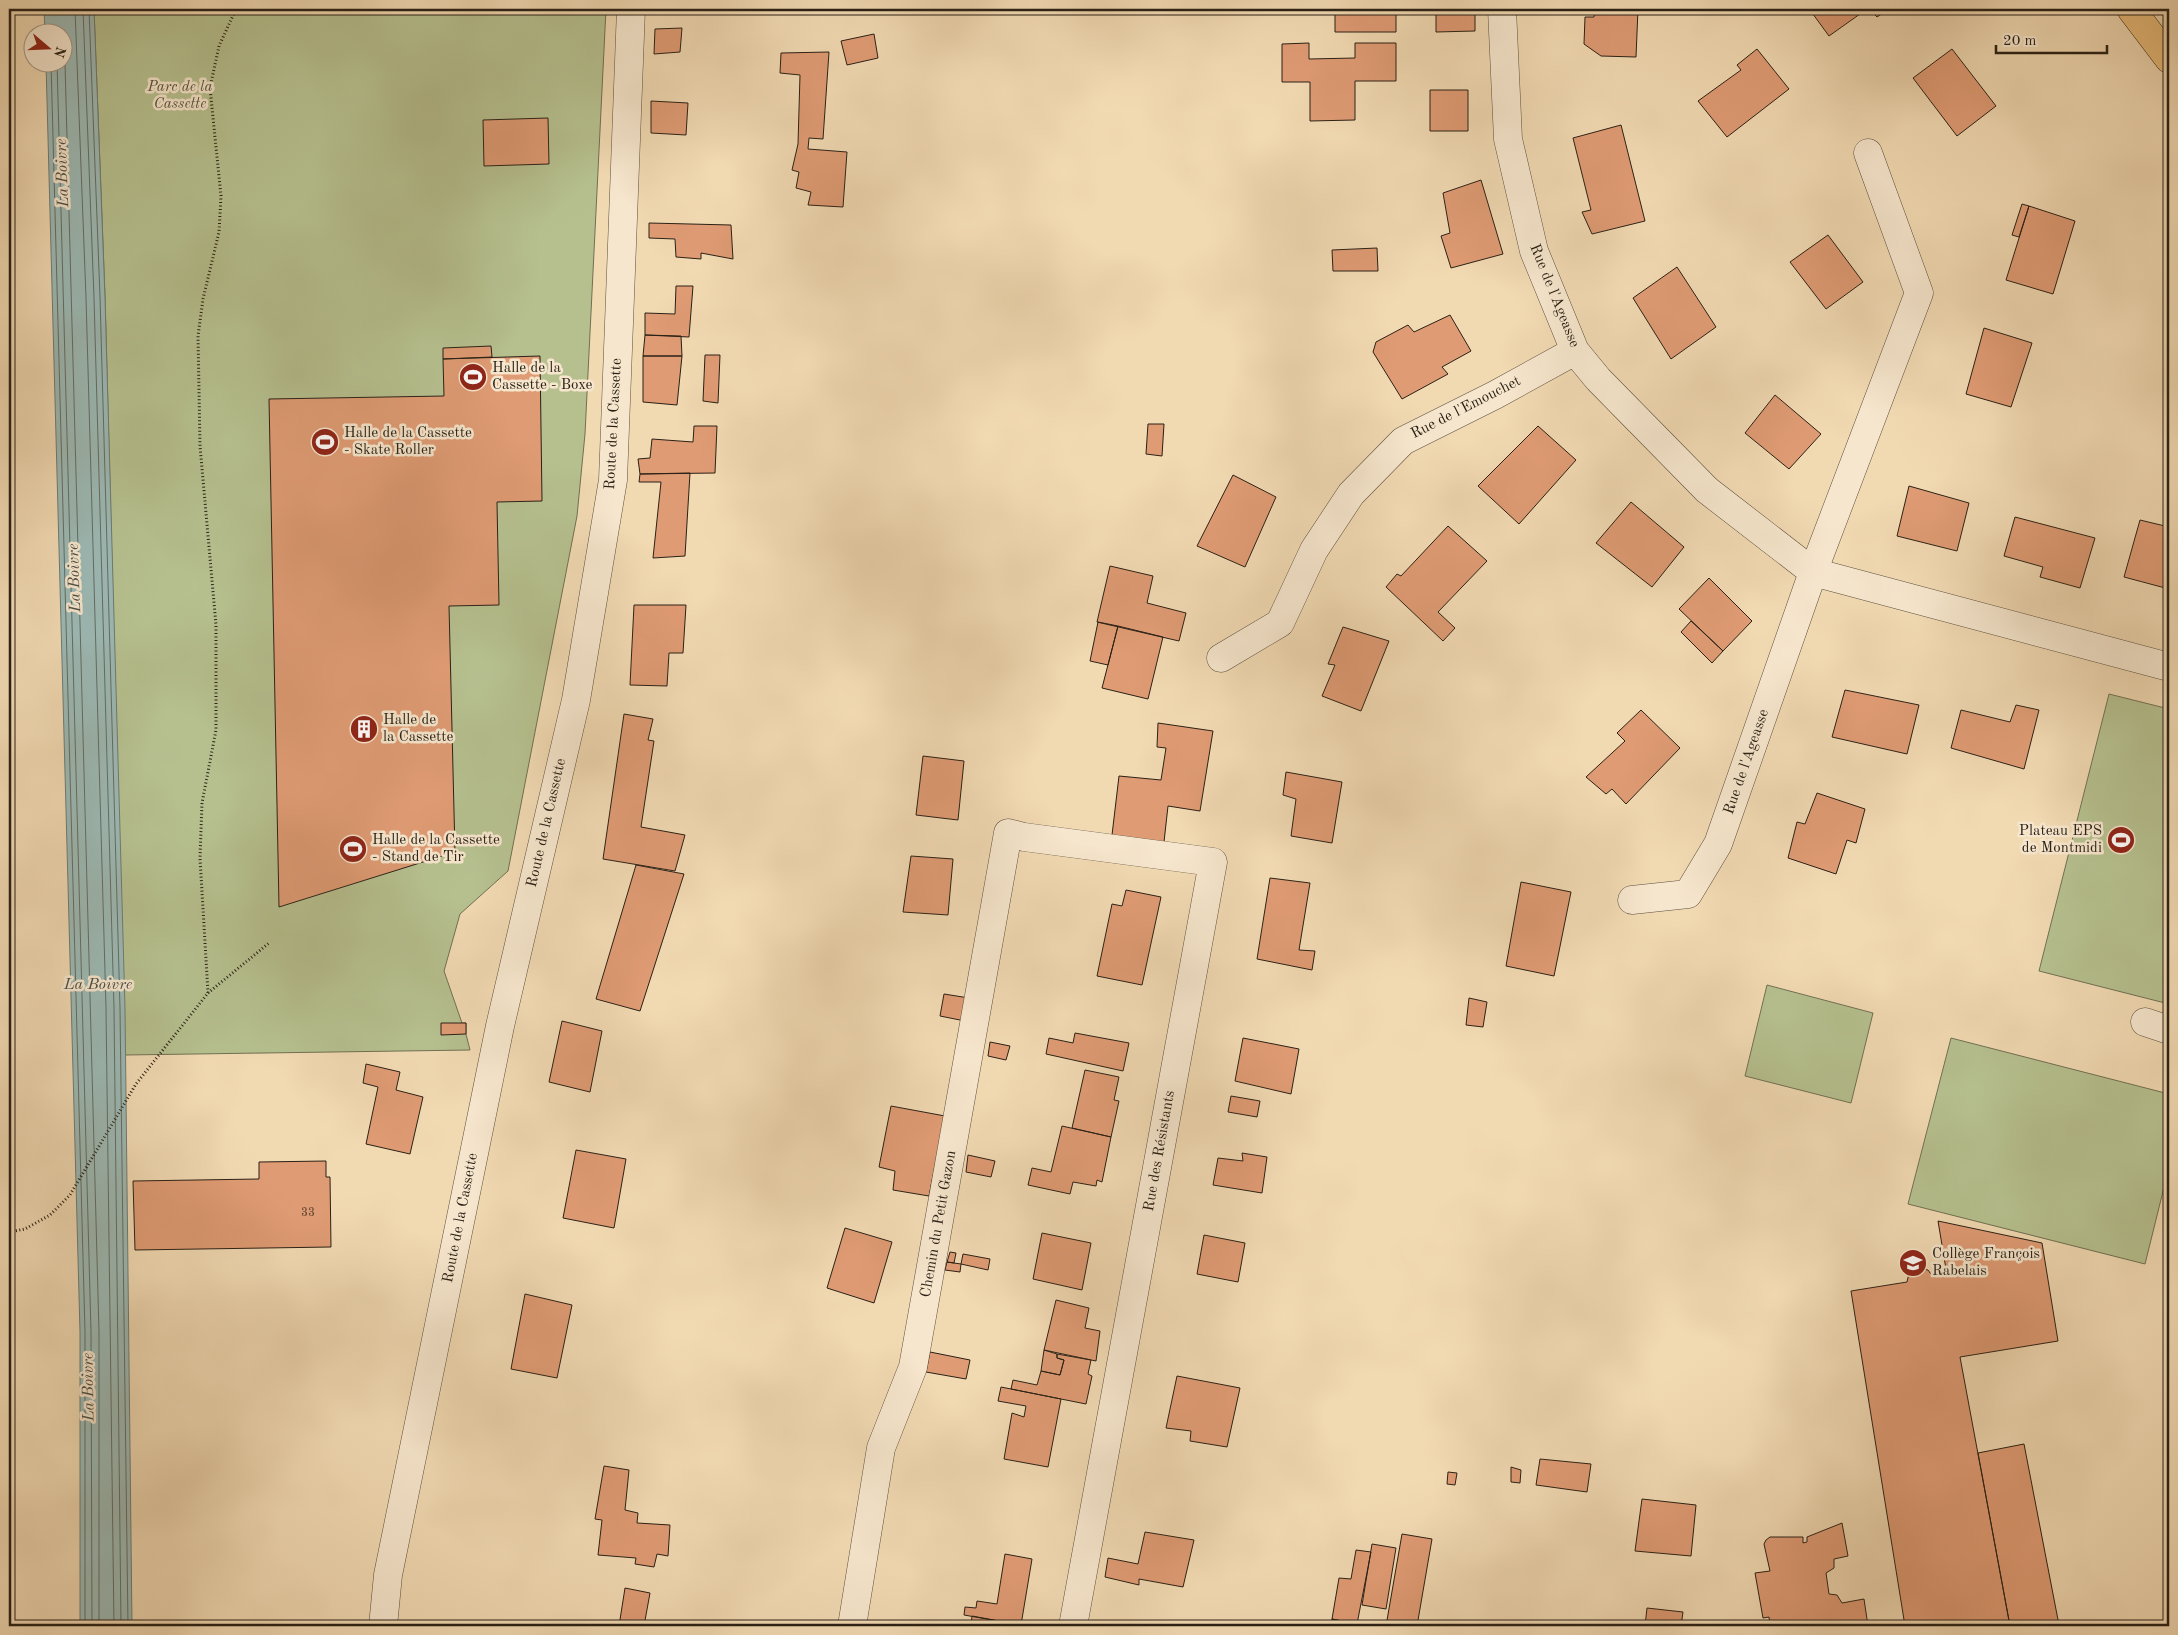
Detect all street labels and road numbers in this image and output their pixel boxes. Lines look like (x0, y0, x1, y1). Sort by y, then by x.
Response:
street label: Rue de l'Ageasse (1526, 242, 1582, 350)
street label: Route de la Cassette (603, 358, 625, 490)
street label: Rue de l'Emouchet (1409, 374, 1523, 442)
street label: Rue de l'Ageasse (1722, 707, 1772, 817)
street label: Route de la Cassette (525, 757, 569, 889)
street label: Rue des Résistants (1142, 1089, 1178, 1213)
street label: Chemin du Petit Gazon (919, 1149, 959, 1299)
street label: Route de la Cassette (441, 1152, 481, 1284)

